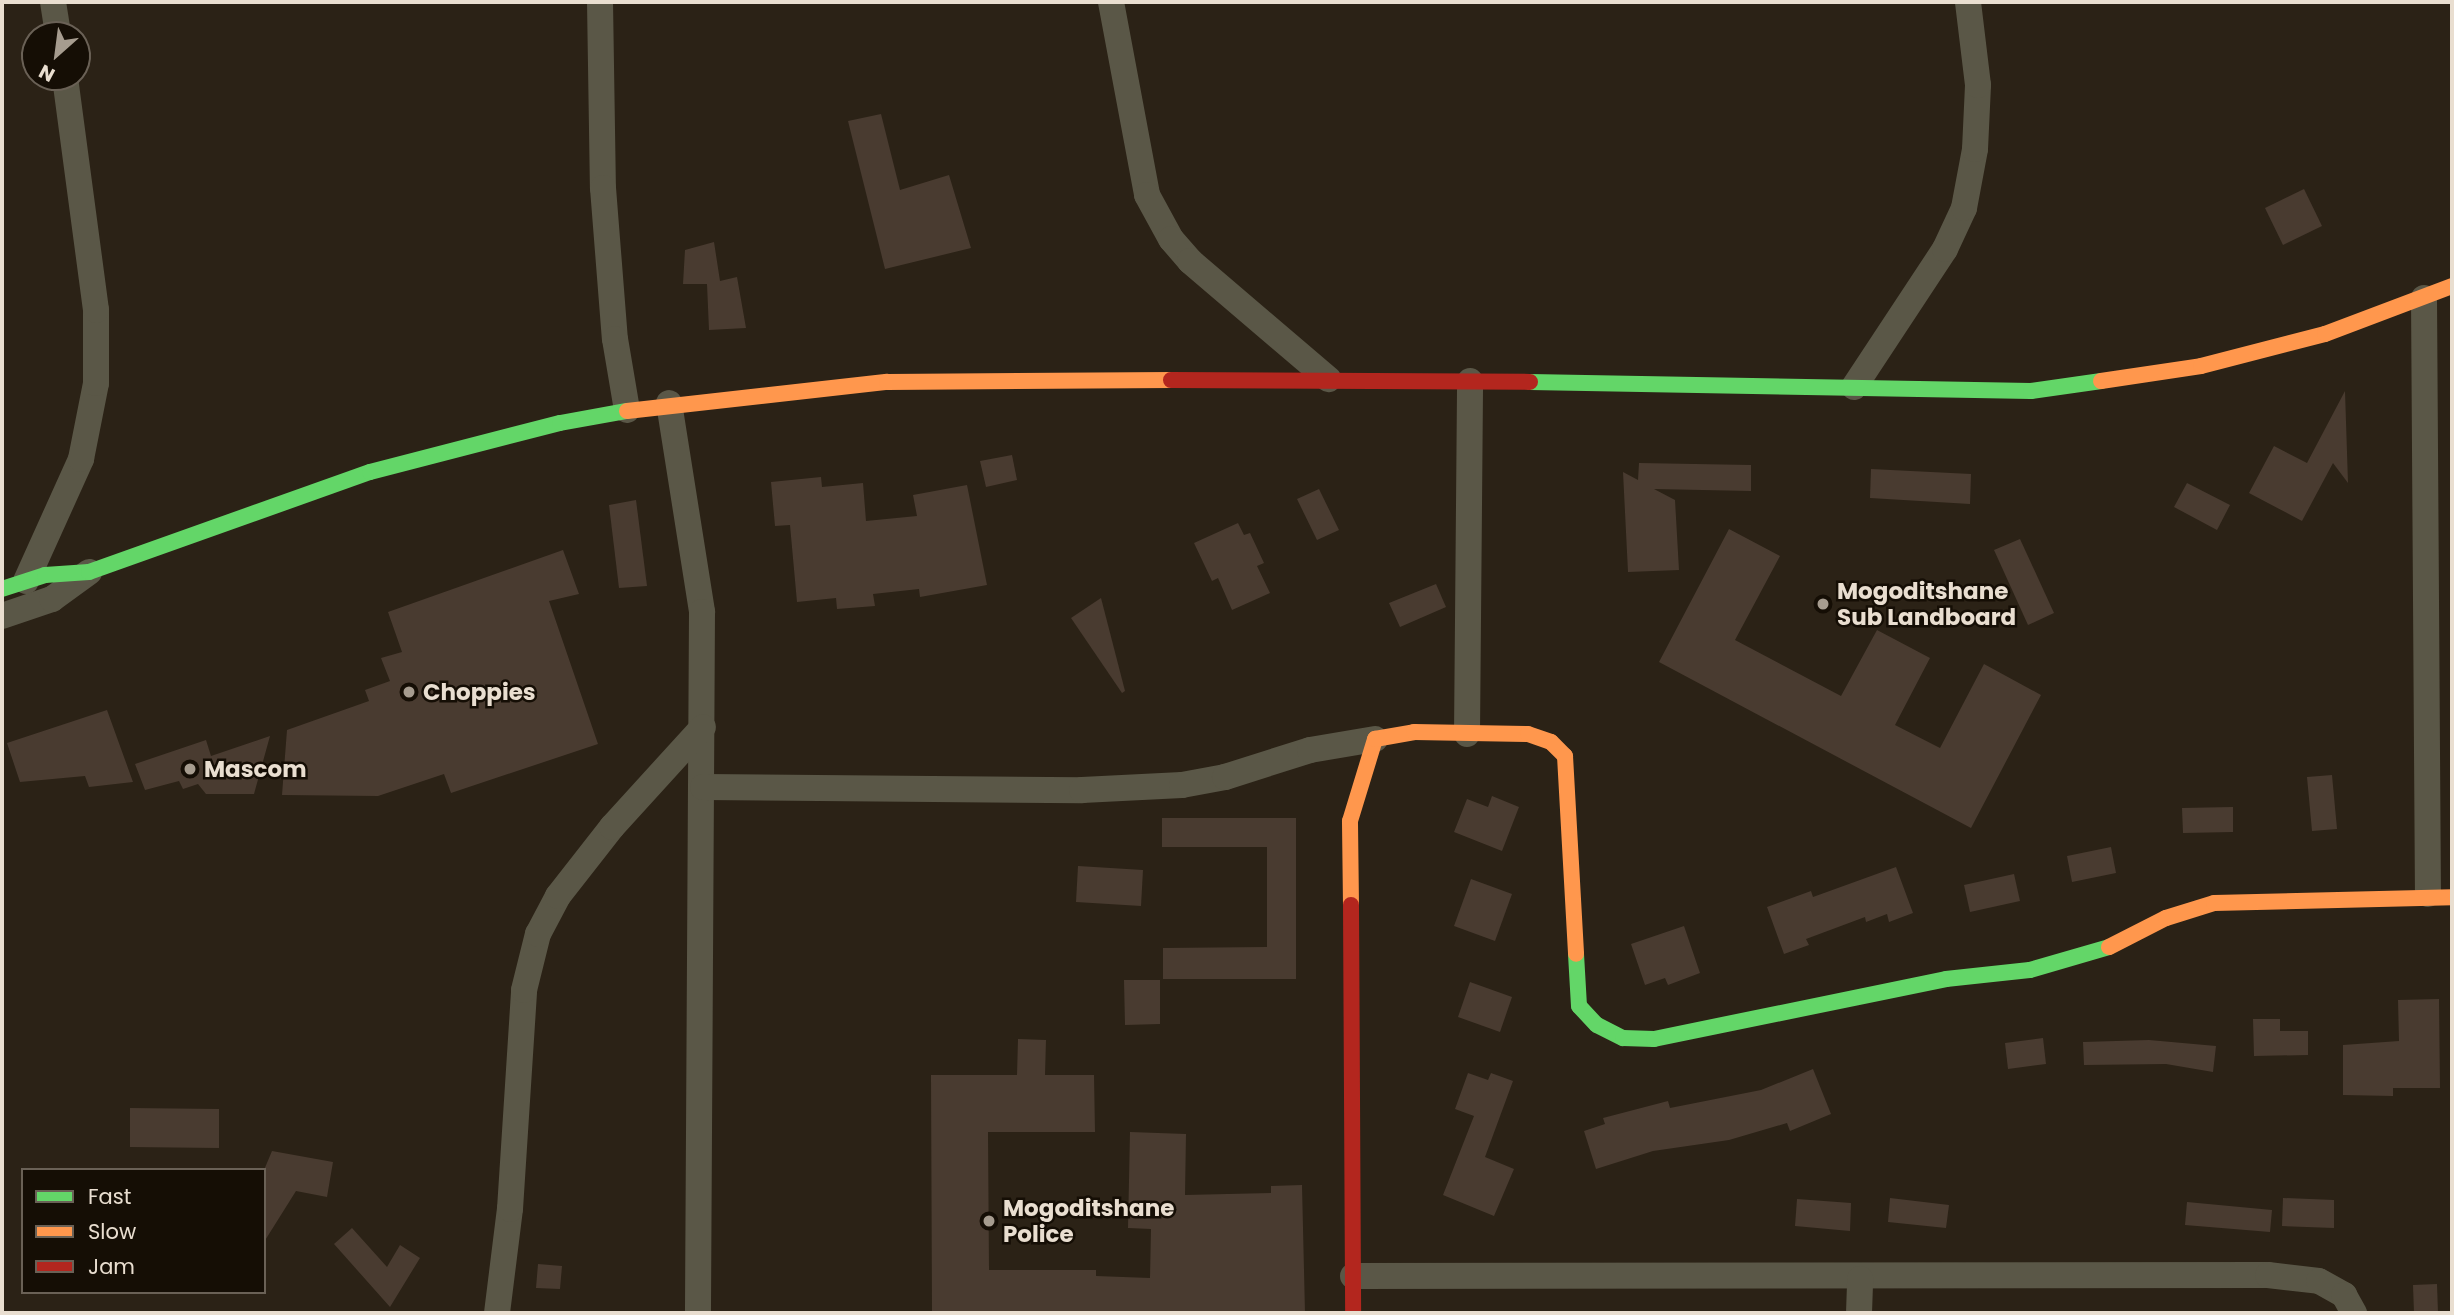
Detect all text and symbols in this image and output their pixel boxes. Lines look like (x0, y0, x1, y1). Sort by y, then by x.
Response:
north arrow (21, 21, 91, 91)
text: N (34, 58, 60, 88)
place label: Mogoditshane Sub Landboard (1837, 577, 2016, 631)
marker: Mogoditshane Sub Landboard (1815, 596, 1831, 612)
place label: Choppies (423, 678, 536, 706)
marker: Choppies (401, 684, 417, 700)
place label: Mascom (204, 755, 306, 783)
marker: Mascom (182, 761, 198, 777)
legend (21, 1168, 266, 1294)
text: Fast (88, 1182, 131, 1211)
place label: Mogoditshane Police (1003, 1194, 1174, 1248)
marker: Mogoditshane Police (981, 1213, 997, 1229)
text: Slow (88, 1217, 136, 1246)
text: Jam (88, 1252, 135, 1281)

